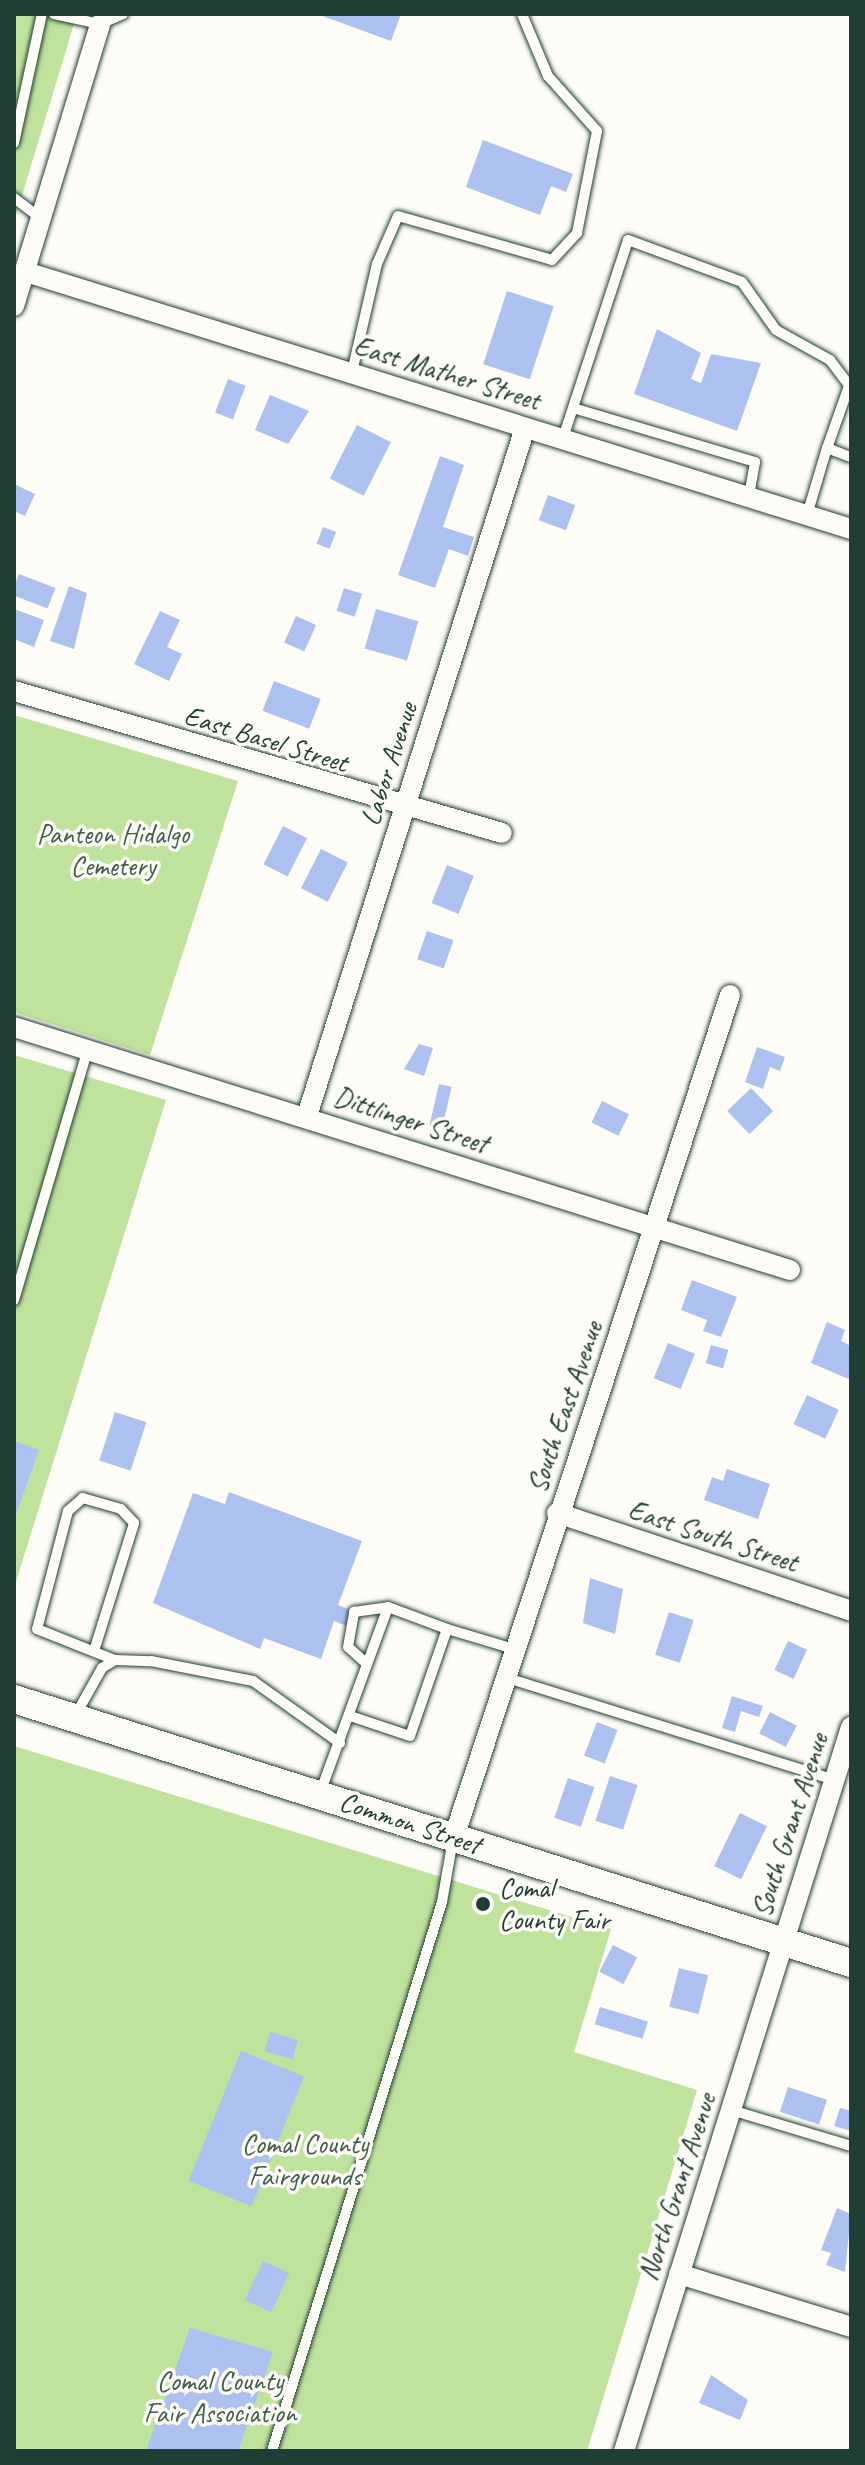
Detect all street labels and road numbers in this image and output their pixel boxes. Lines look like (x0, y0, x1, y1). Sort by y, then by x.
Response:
street label: East Mather Street (349, 329, 545, 417)
street label: East Basel Street (180, 698, 352, 780)
street label: Labor Avenue (353, 698, 425, 830)
street label: Dittlinger Street (330, 1079, 492, 1161)
street label: South East Avenue (520, 1317, 610, 1497)
street label: East South Street (624, 1493, 802, 1579)
street label: South Grant Avenue (744, 1729, 836, 1921)
street label: Common Street (335, 1784, 485, 1862)
street label: North Grant Avenue (631, 2089, 723, 2285)

